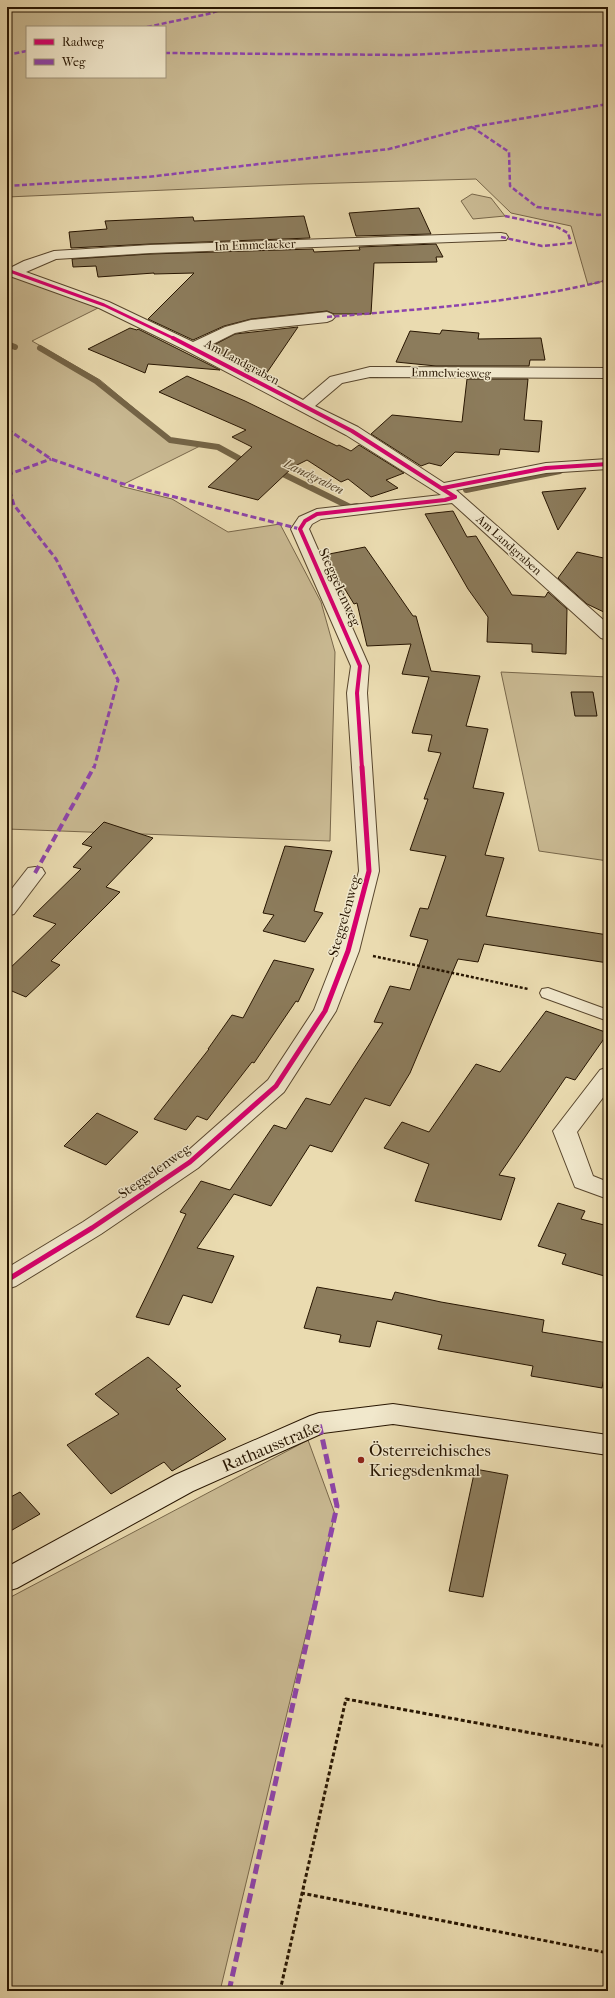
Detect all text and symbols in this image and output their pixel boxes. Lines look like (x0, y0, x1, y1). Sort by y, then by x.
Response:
legend (26, 26, 166, 78)
text: Radweg (62, 35, 105, 49)
text: Weg (61, 55, 86, 69)
street label: Im Emmelacker (214, 237, 297, 253)
street label: Am Landgraben (201, 336, 282, 388)
street label: Emmelwiesweg (411, 365, 492, 381)
water label: Landgraben (280, 455, 346, 497)
street label: Am Landgraben (473, 511, 545, 578)
street label: Steggelenweg (315, 545, 365, 630)
street label: Steggelenweg (325, 873, 364, 959)
street label: Steggelenweg (115, 1140, 194, 1202)
street label: Rathausstraße (219, 1416, 324, 1476)
place label: Österreichisches Kriegsdenkmal (369, 1440, 491, 1480)
marker: Österreichisches Kriegsdenkmal (356, 1455, 366, 1465)

